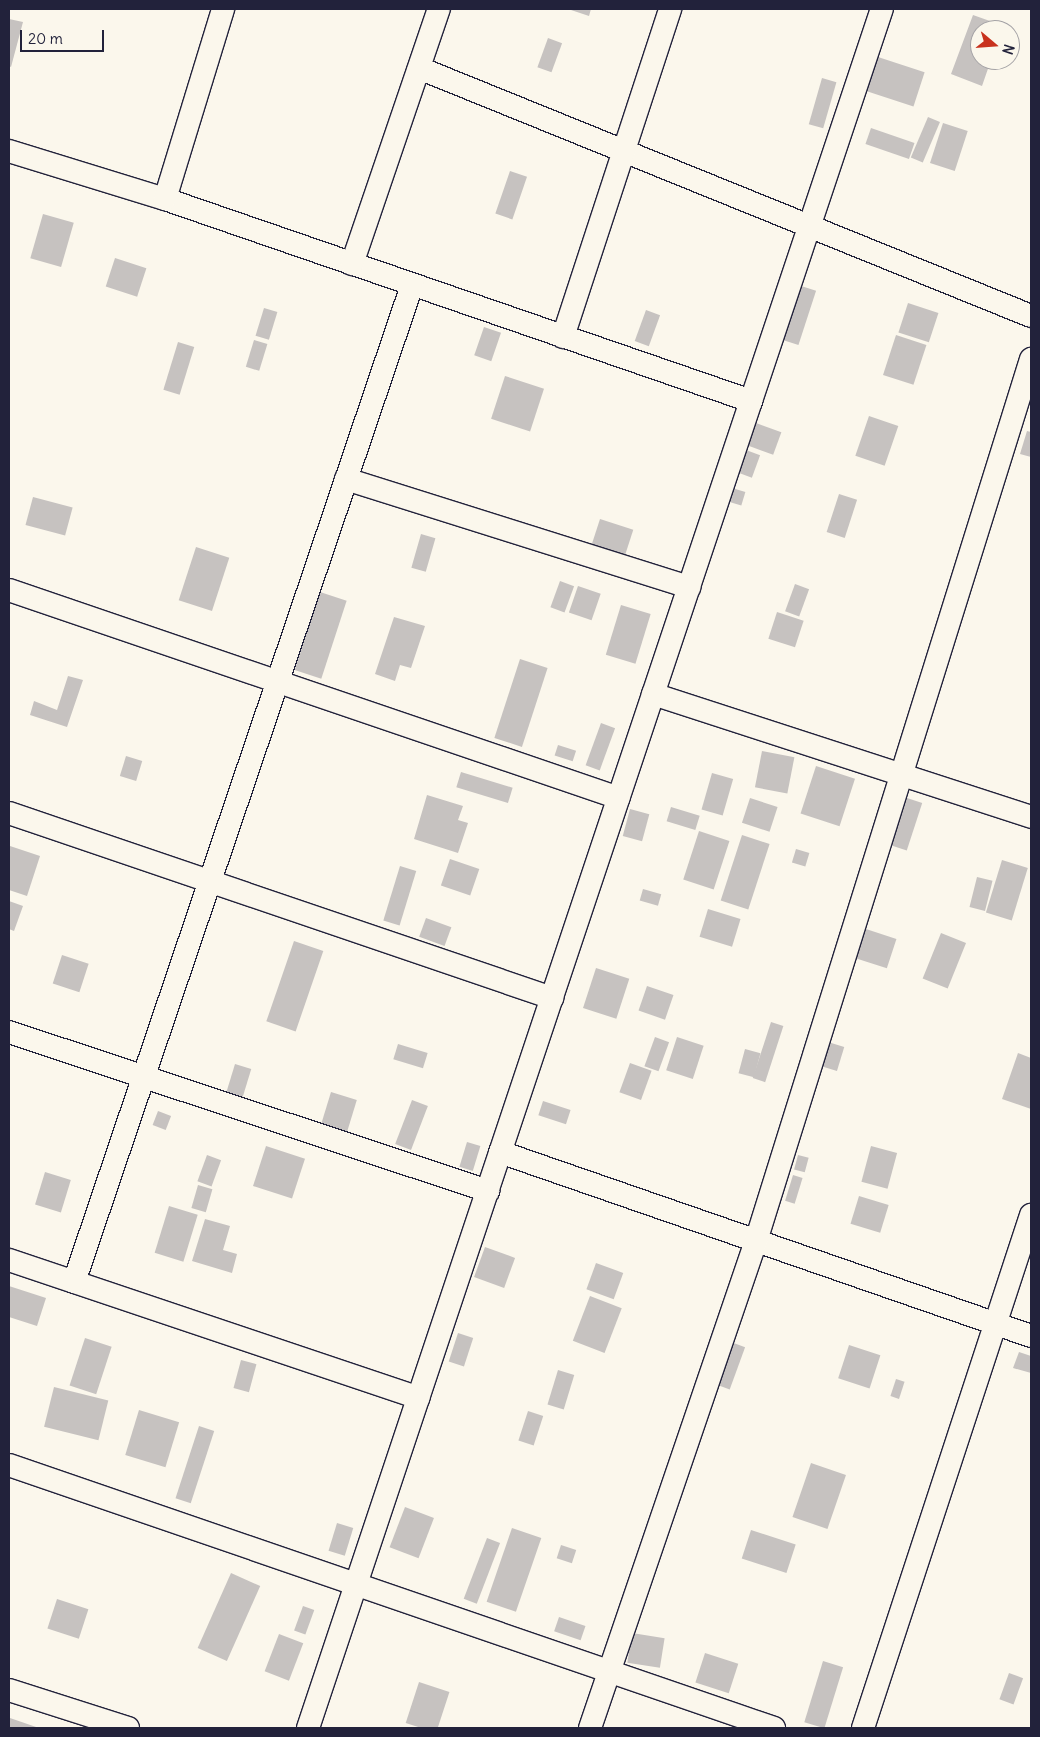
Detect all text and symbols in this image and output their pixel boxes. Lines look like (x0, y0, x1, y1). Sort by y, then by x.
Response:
scale bar (22, 20, 106, 52)
north arrow (970, 20, 1020, 70)
text: 20 m (28, 29, 63, 48)
text: N (998, 42, 1018, 57)

